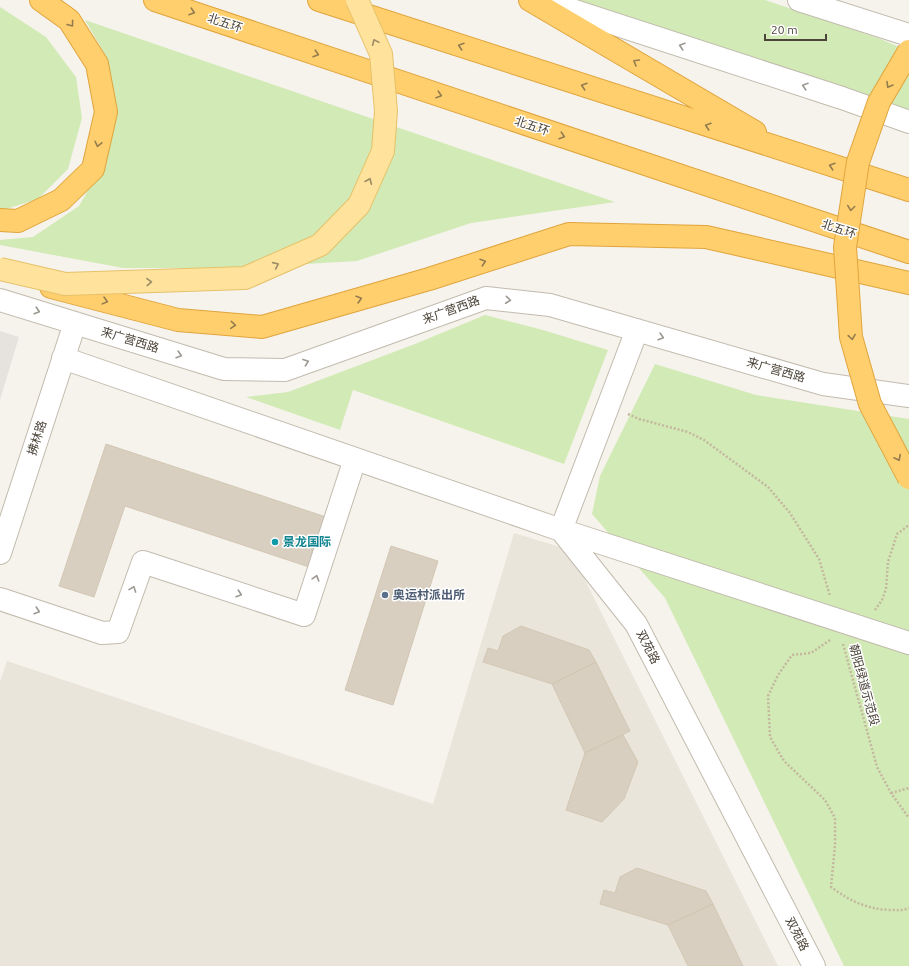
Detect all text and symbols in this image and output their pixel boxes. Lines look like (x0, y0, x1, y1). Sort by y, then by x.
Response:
one-way arrow (189, 8, 196, 16)
street label: 北五环 (206, 11, 244, 34)
scale bar (765, 16, 826, 42)
one-way arrow (66, 19, 73, 26)
text: 20 m (771, 23, 798, 36)
one-way arrow (372, 38, 380, 46)
one-way arrow (457, 42, 464, 51)
one-way arrow (678, 42, 685, 51)
one-way arrow (312, 49, 319, 57)
one-way arrow (633, 60, 640, 67)
one-way arrow (887, 80, 894, 88)
one-way arrow (581, 82, 588, 91)
one-way arrow (802, 82, 809, 91)
one-way arrow (435, 90, 442, 99)
street label: 北五环 (513, 114, 551, 137)
one-way arrow (705, 122, 712, 131)
one-way arrow (559, 131, 566, 140)
one-way arrow (95, 141, 103, 148)
one-way arrow (829, 162, 836, 171)
one-way arrow (365, 178, 373, 185)
one-way arrow (847, 205, 856, 211)
street label: 北五环 (820, 217, 858, 240)
one-way arrow (479, 258, 486, 267)
one-way arrow (272, 262, 280, 270)
one-way arrow (146, 277, 152, 286)
street label: 来广营西路 (420, 293, 481, 326)
one-way arrow (355, 295, 362, 304)
one-way arrow (505, 296, 511, 305)
one-way arrow (102, 297, 109, 305)
one-way arrow (34, 306, 41, 315)
one-way arrow (230, 320, 236, 329)
street label: 来广营西路 (100, 325, 161, 355)
one-way arrow (658, 332, 665, 341)
one-way arrow (847, 334, 856, 340)
one-way arrow (175, 350, 182, 359)
street label: 来广营西路 (746, 355, 807, 384)
one-way arrow (302, 359, 309, 367)
street label: 拂林路 (25, 419, 48, 457)
one-way arrow (893, 453, 901, 461)
place label: 景龙国际 (283, 535, 331, 548)
marker: 景龙国际 (270, 537, 280, 547)
one-way arrow (311, 574, 320, 581)
one-way arrow (129, 586, 137, 593)
place label: 奥运村派出所 (393, 588, 465, 601)
one-way arrow (236, 589, 243, 598)
marker: 奥运村派出所 (380, 590, 390, 600)
one-way arrow (33, 607, 40, 615)
street label: 双苑路 (634, 628, 662, 666)
street label: 朝阳绿道示范段 (847, 643, 882, 727)
street label: 双苑路 (783, 915, 811, 953)

